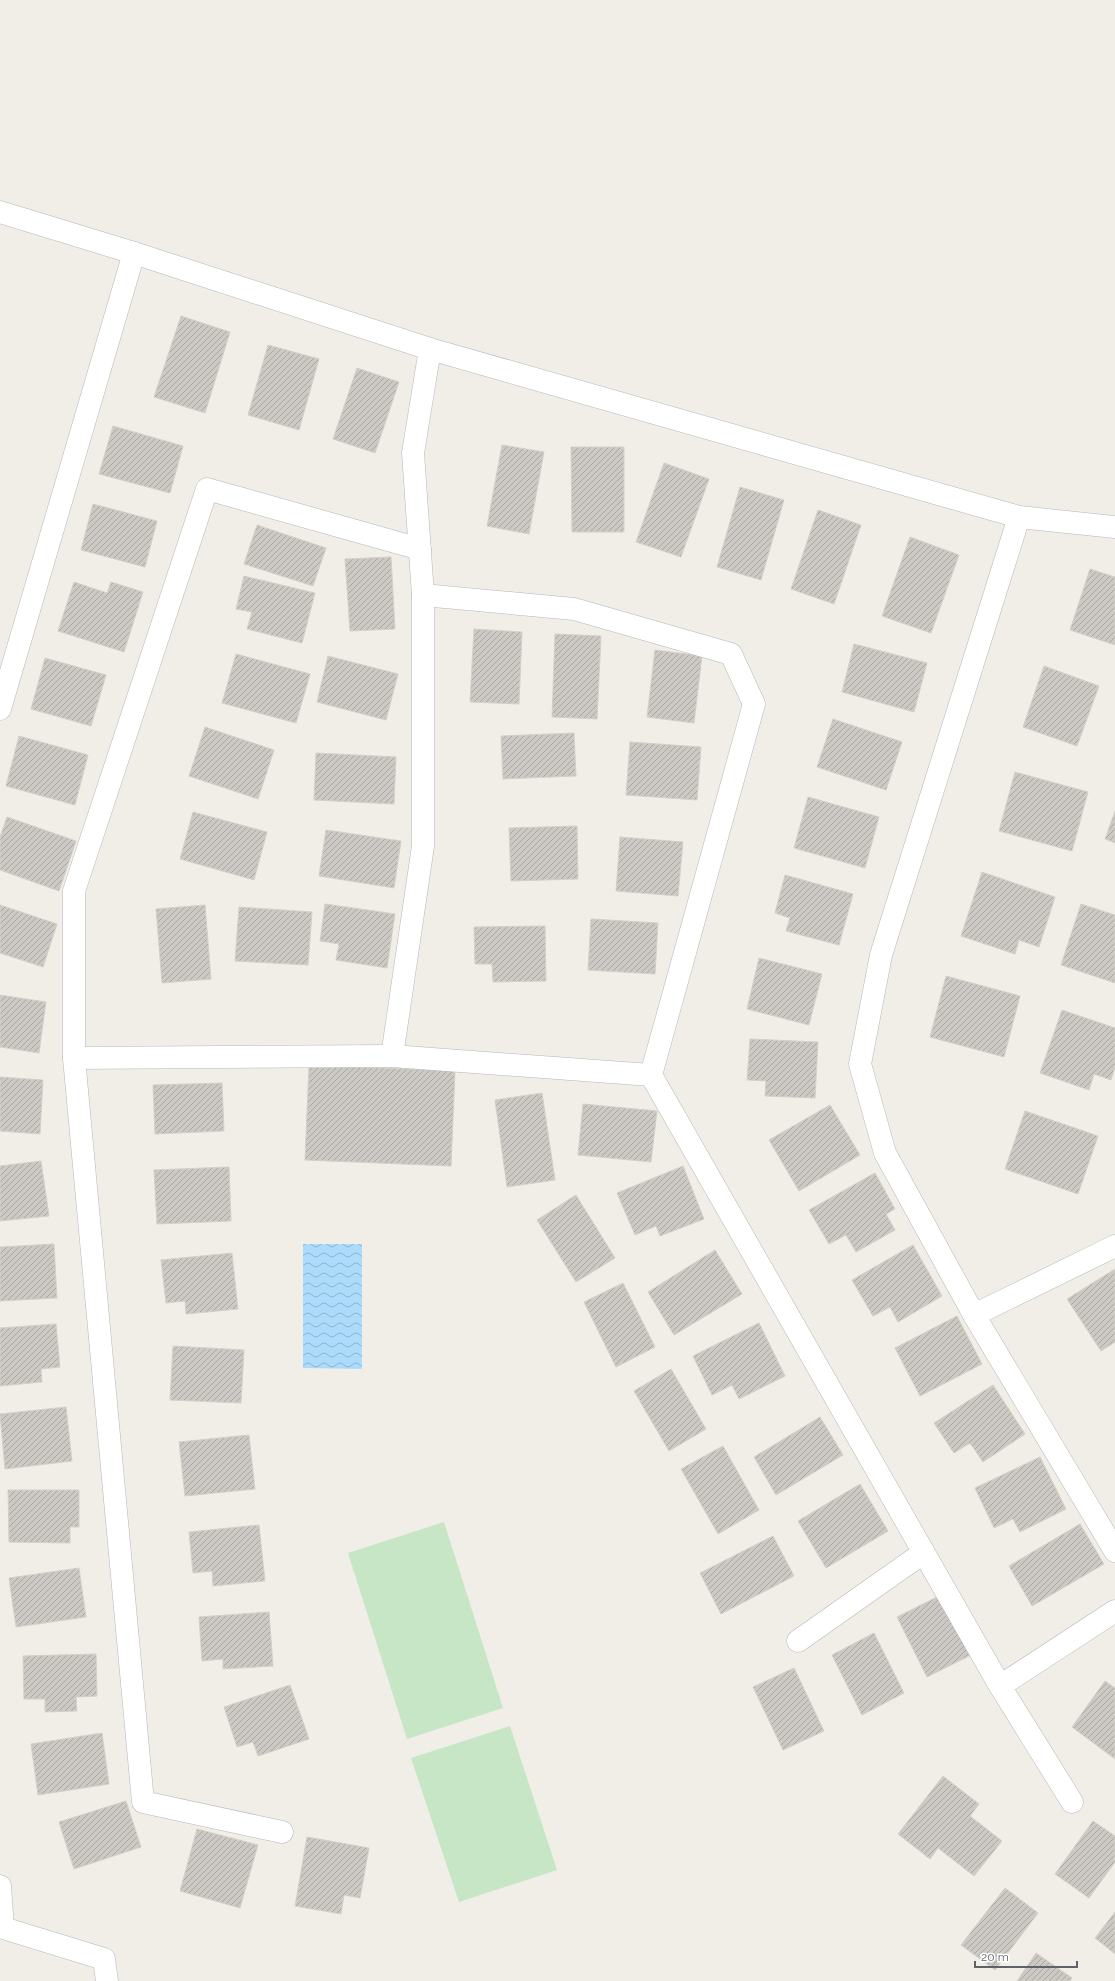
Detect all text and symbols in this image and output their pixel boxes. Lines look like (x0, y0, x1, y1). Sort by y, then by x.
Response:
scale bar (975, 1943, 1077, 1969)
text: 20 m (981, 1950, 1009, 1964)

